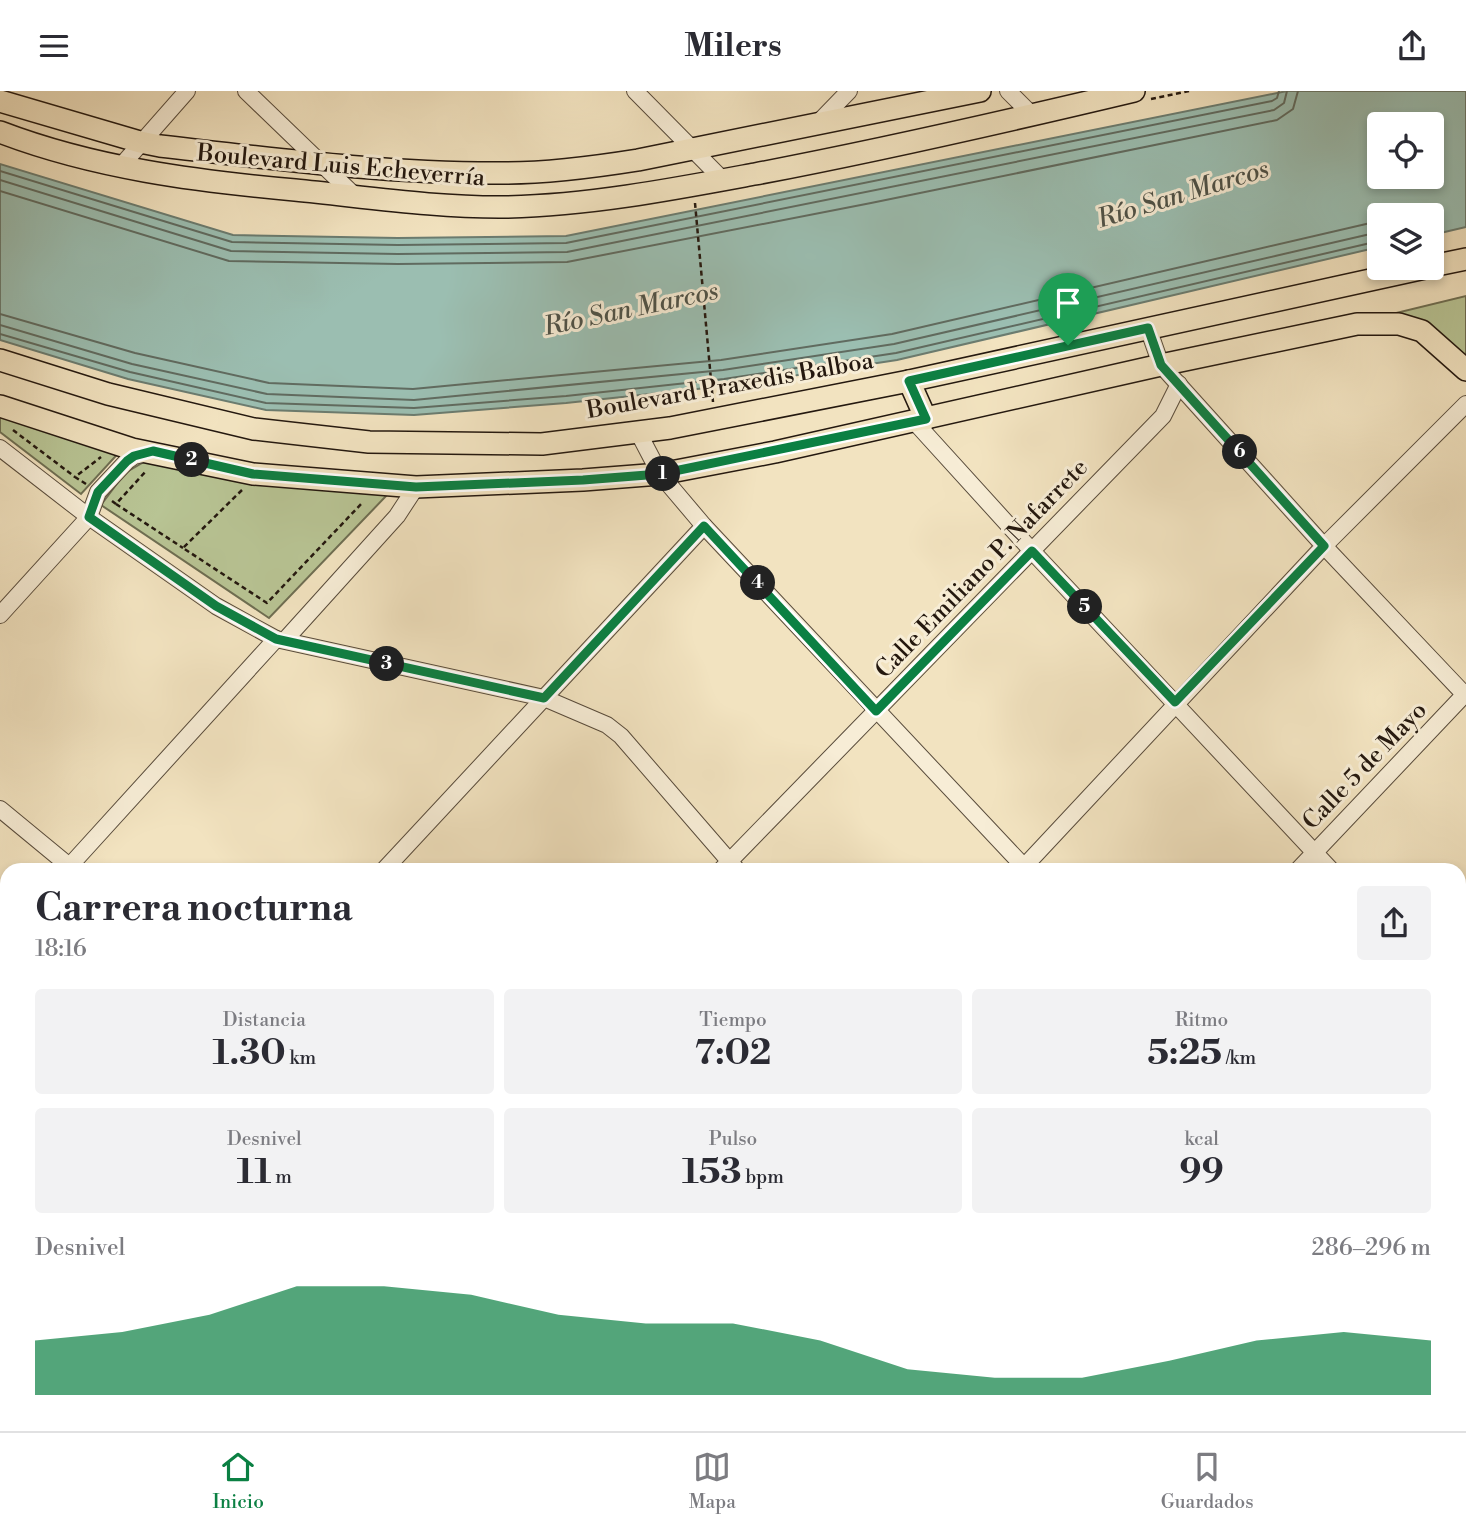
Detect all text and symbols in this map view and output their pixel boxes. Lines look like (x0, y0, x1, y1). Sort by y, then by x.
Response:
text: Milers (684, 26, 782, 66)
icon: menu (35, 27, 73, 65)
icon: share (1393, 27, 1431, 65)
map controls (1367, 112, 1444, 280)
button: locate (1367, 112, 1444, 189)
street label: Boulevard Luis Echeverría (195, 138, 487, 194)
water label: Río San Marcos (1092, 153, 1273, 236)
button: layers (1367, 203, 1444, 280)
pin (1038, 273, 1098, 345)
water label: Río San Marcos (540, 275, 722, 343)
icon: arrive (1049, 284, 1087, 322)
street label: Boulevard Praxedis Balboa (583, 346, 877, 426)
pin: 6 (1222, 435, 1258, 469)
text: 6 (1234, 439, 1245, 463)
pin: 2 (174, 443, 210, 477)
text: 2 (186, 447, 197, 471)
street label: Calle Emiliano P. Nafarrete (869, 453, 1095, 685)
pin: 1 (646, 457, 680, 491)
text: 1 (658, 461, 667, 485)
pin: 4 (740, 566, 776, 601)
text: 4 (751, 570, 764, 594)
pin: 5 (1068, 589, 1102, 625)
text: 5 (1079, 594, 1090, 618)
pin: 3 (370, 647, 404, 681)
text: 3 (381, 651, 392, 675)
street label: Calle 5 de Mayo (1296, 696, 1434, 836)
text: Carrera nocturna (35, 885, 353, 932)
button: share (1357, 886, 1431, 960)
text: 18:16 (35, 935, 87, 963)
text: Distancia (223, 1008, 306, 1032)
text: Tiempo (699, 1008, 767, 1032)
text: Ritmo (1175, 1008, 1228, 1032)
text: 1.30 (212, 1032, 286, 1075)
text: 7:02 (694, 1032, 772, 1075)
text: 5:25 (1147, 1032, 1222, 1075)
text: km (286, 1046, 316, 1070)
text: /km (1222, 1046, 1256, 1070)
text: Desnivel (227, 1127, 302, 1151)
text: Pulso (709, 1127, 757, 1151)
text: kcal (1184, 1127, 1219, 1151)
text: 11 (237, 1151, 271, 1194)
text: 153 (682, 1151, 742, 1194)
text: 99 (1180, 1151, 1224, 1194)
text: m (271, 1165, 292, 1189)
text: bpm (742, 1165, 784, 1189)
text: Desnivel (35, 1234, 125, 1262)
text: 286–296 m (1312, 1234, 1431, 1262)
tab: Inicio (212, 1448, 264, 1514)
tab: Mapa (689, 1448, 736, 1514)
tab: Guardados (1161, 1448, 1253, 1514)

